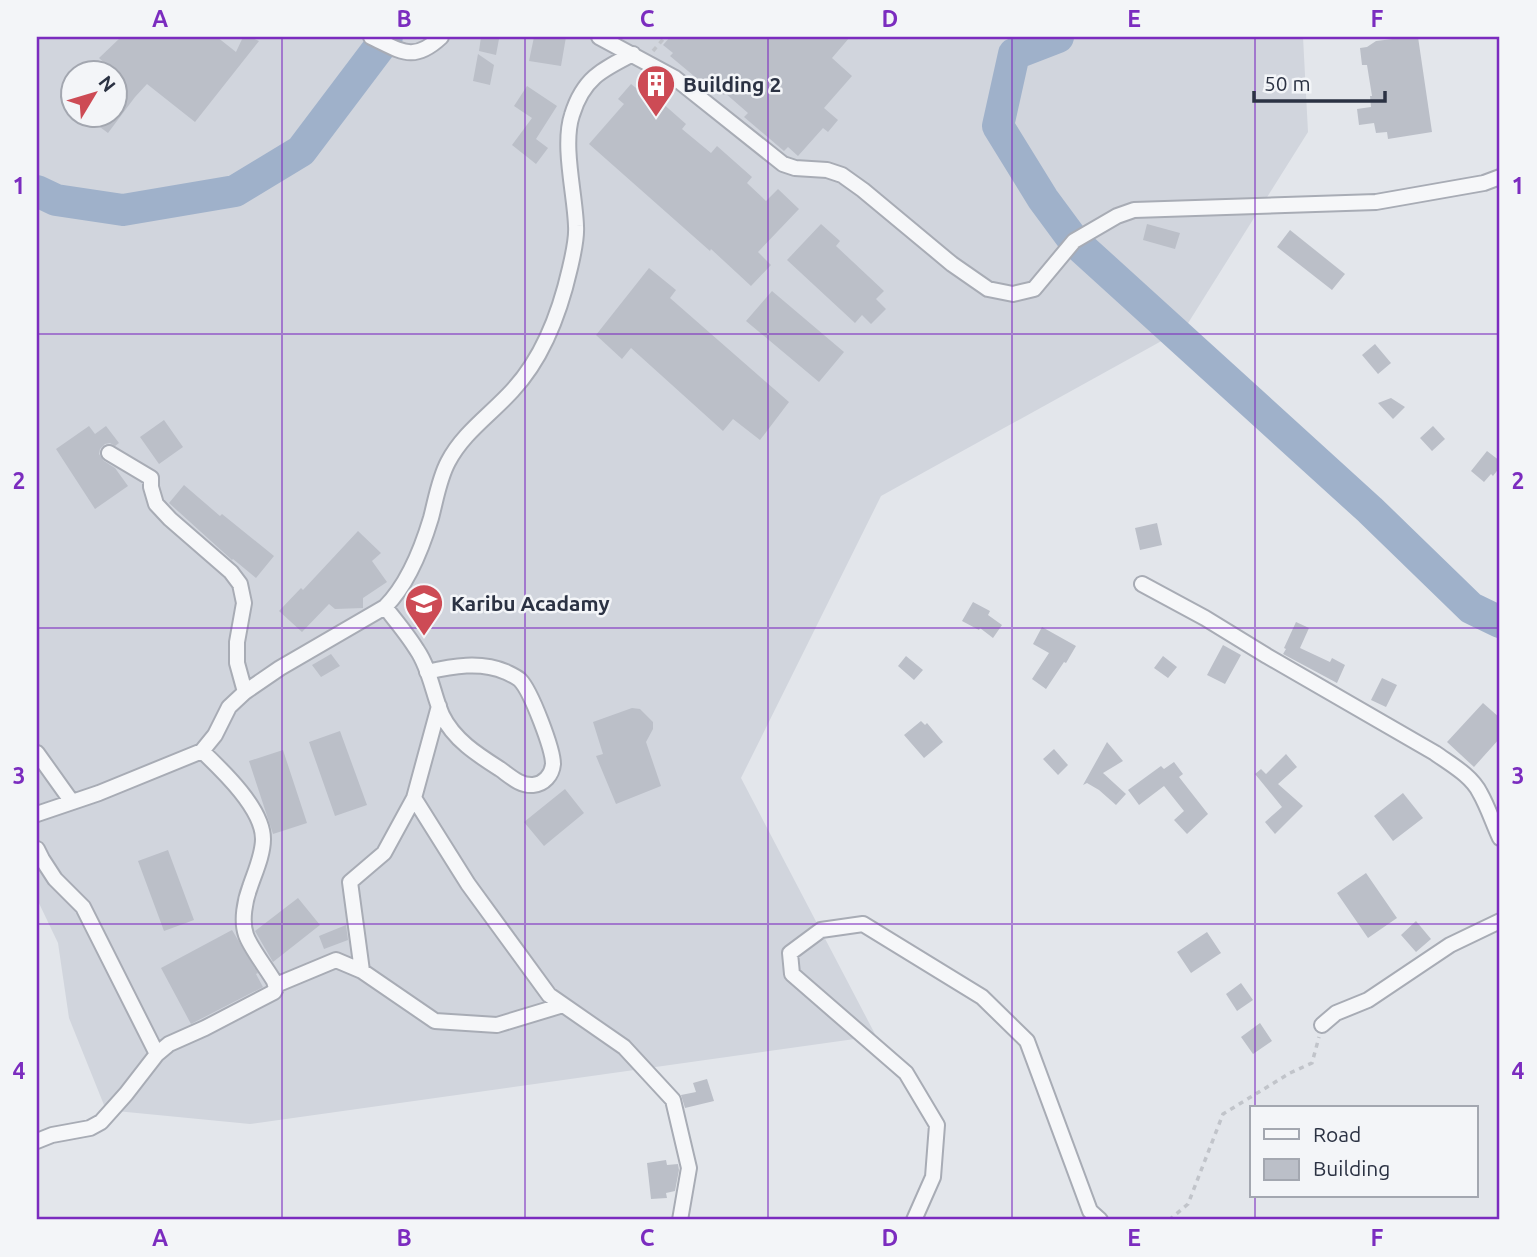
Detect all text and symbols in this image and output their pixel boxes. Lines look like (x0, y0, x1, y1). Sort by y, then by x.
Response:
text: A (152, 6, 168, 31)
text: B (396, 6, 412, 31)
text: C (640, 6, 655, 31)
text: D (882, 6, 898, 31)
text: E (1127, 6, 1141, 31)
text: F (1371, 6, 1384, 31)
north arrow (60, 60, 130, 130)
scale bar (1254, 60, 1385, 104)
building icon: Building 2 (635, 63, 677, 118)
text: N (94, 71, 120, 96)
text: 50 m (1264, 71, 1311, 95)
place label: Building 2 (683, 72, 781, 96)
text: 1 (13, 173, 25, 198)
text: 1 (1512, 173, 1524, 198)
text: 2 (13, 468, 25, 493)
text: 2 (1512, 468, 1524, 493)
school or university icon: Karibu Acadamy (403, 582, 445, 637)
place label: Karibu Acadamy (451, 591, 610, 615)
text: 3 (13, 763, 25, 788)
text: 3 (1512, 763, 1524, 788)
text: 4 (13, 1058, 26, 1083)
text: 4 (1512, 1058, 1525, 1083)
legend (1250, 1106, 1478, 1198)
text: Road (1313, 1122, 1361, 1146)
text: Building (1313, 1156, 1390, 1180)
text: A (152, 1225, 168, 1250)
text: B (396, 1225, 412, 1250)
text: C (640, 1225, 655, 1250)
text: D (882, 1225, 898, 1250)
text: E (1127, 1225, 1141, 1250)
text: F (1371, 1225, 1384, 1250)

